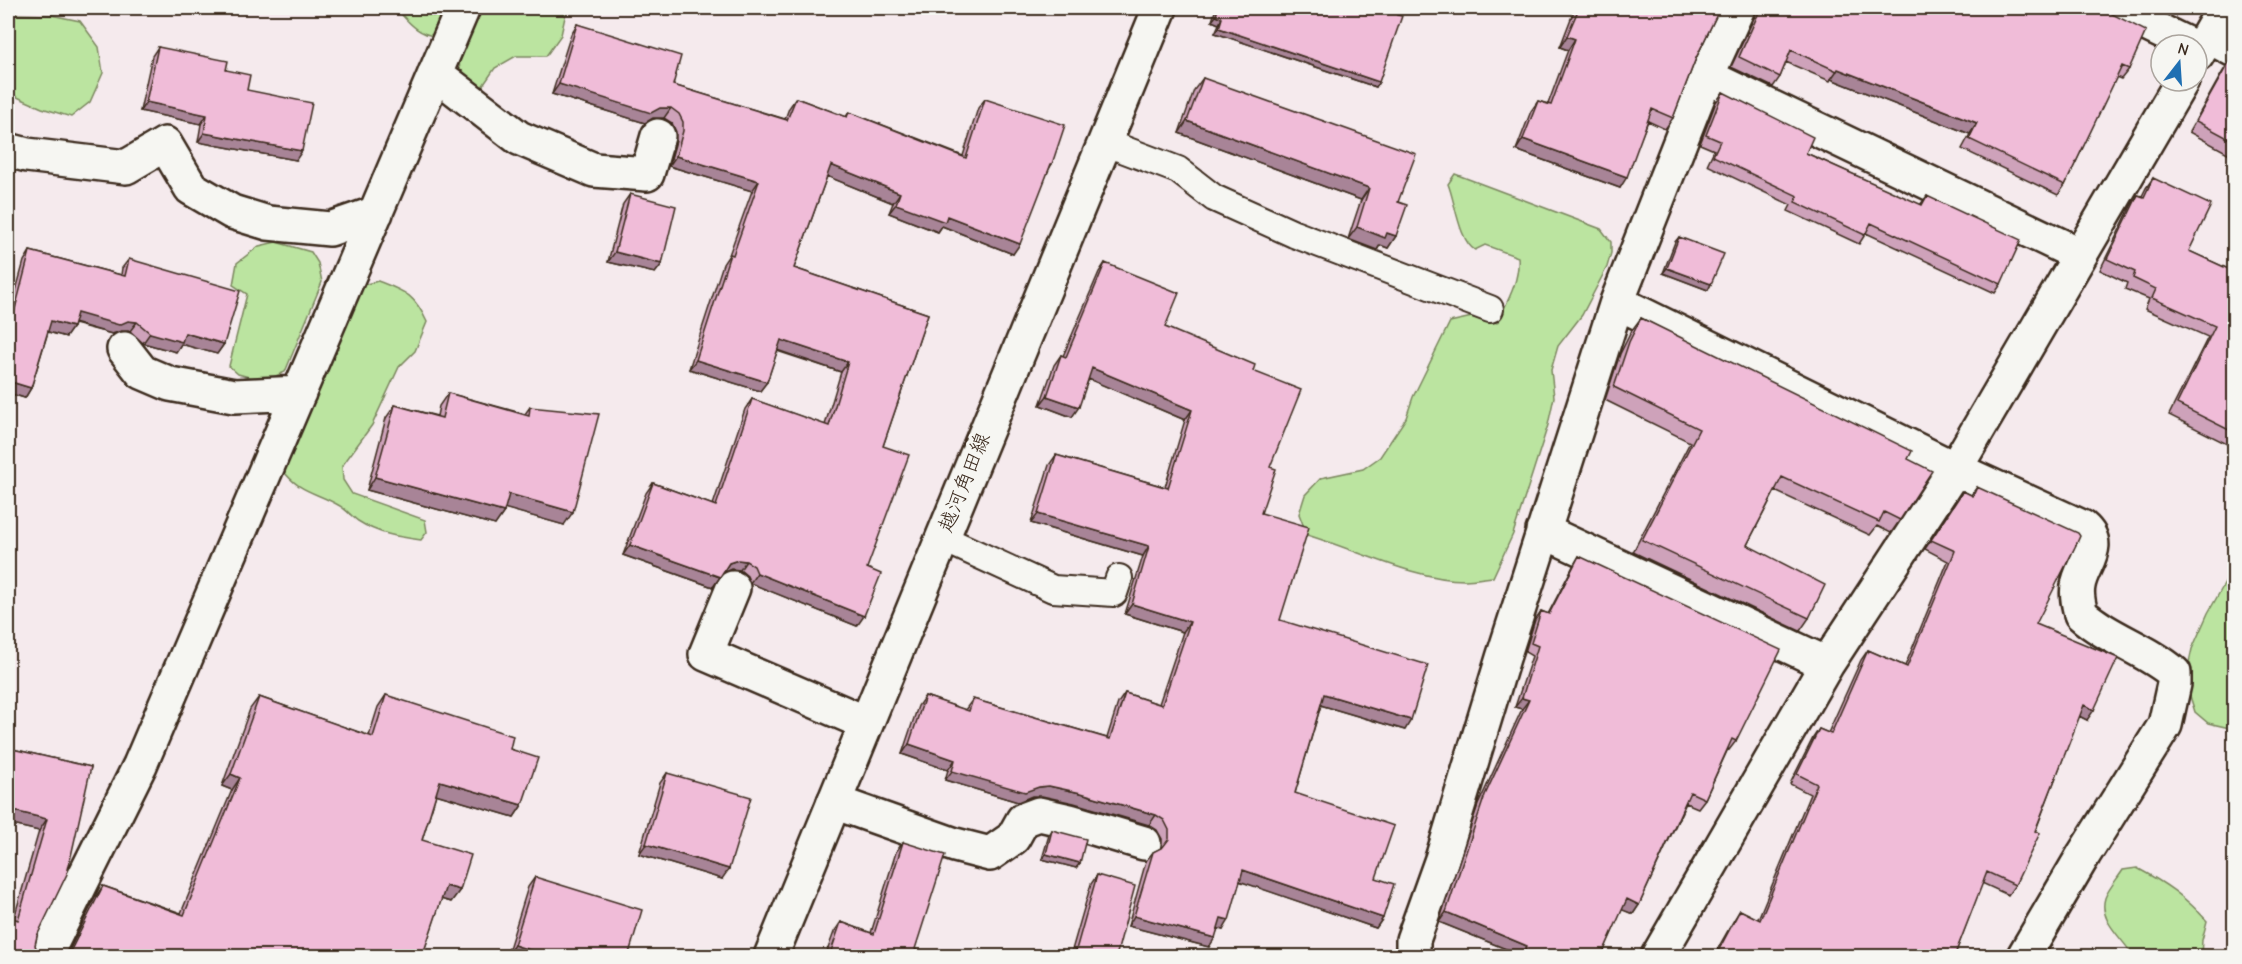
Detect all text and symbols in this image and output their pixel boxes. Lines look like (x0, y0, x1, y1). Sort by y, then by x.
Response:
north arrow (2149, 33, 2209, 93)
text: N (2175, 39, 2191, 60)
street label: 越河角田線 (933, 429, 995, 535)

